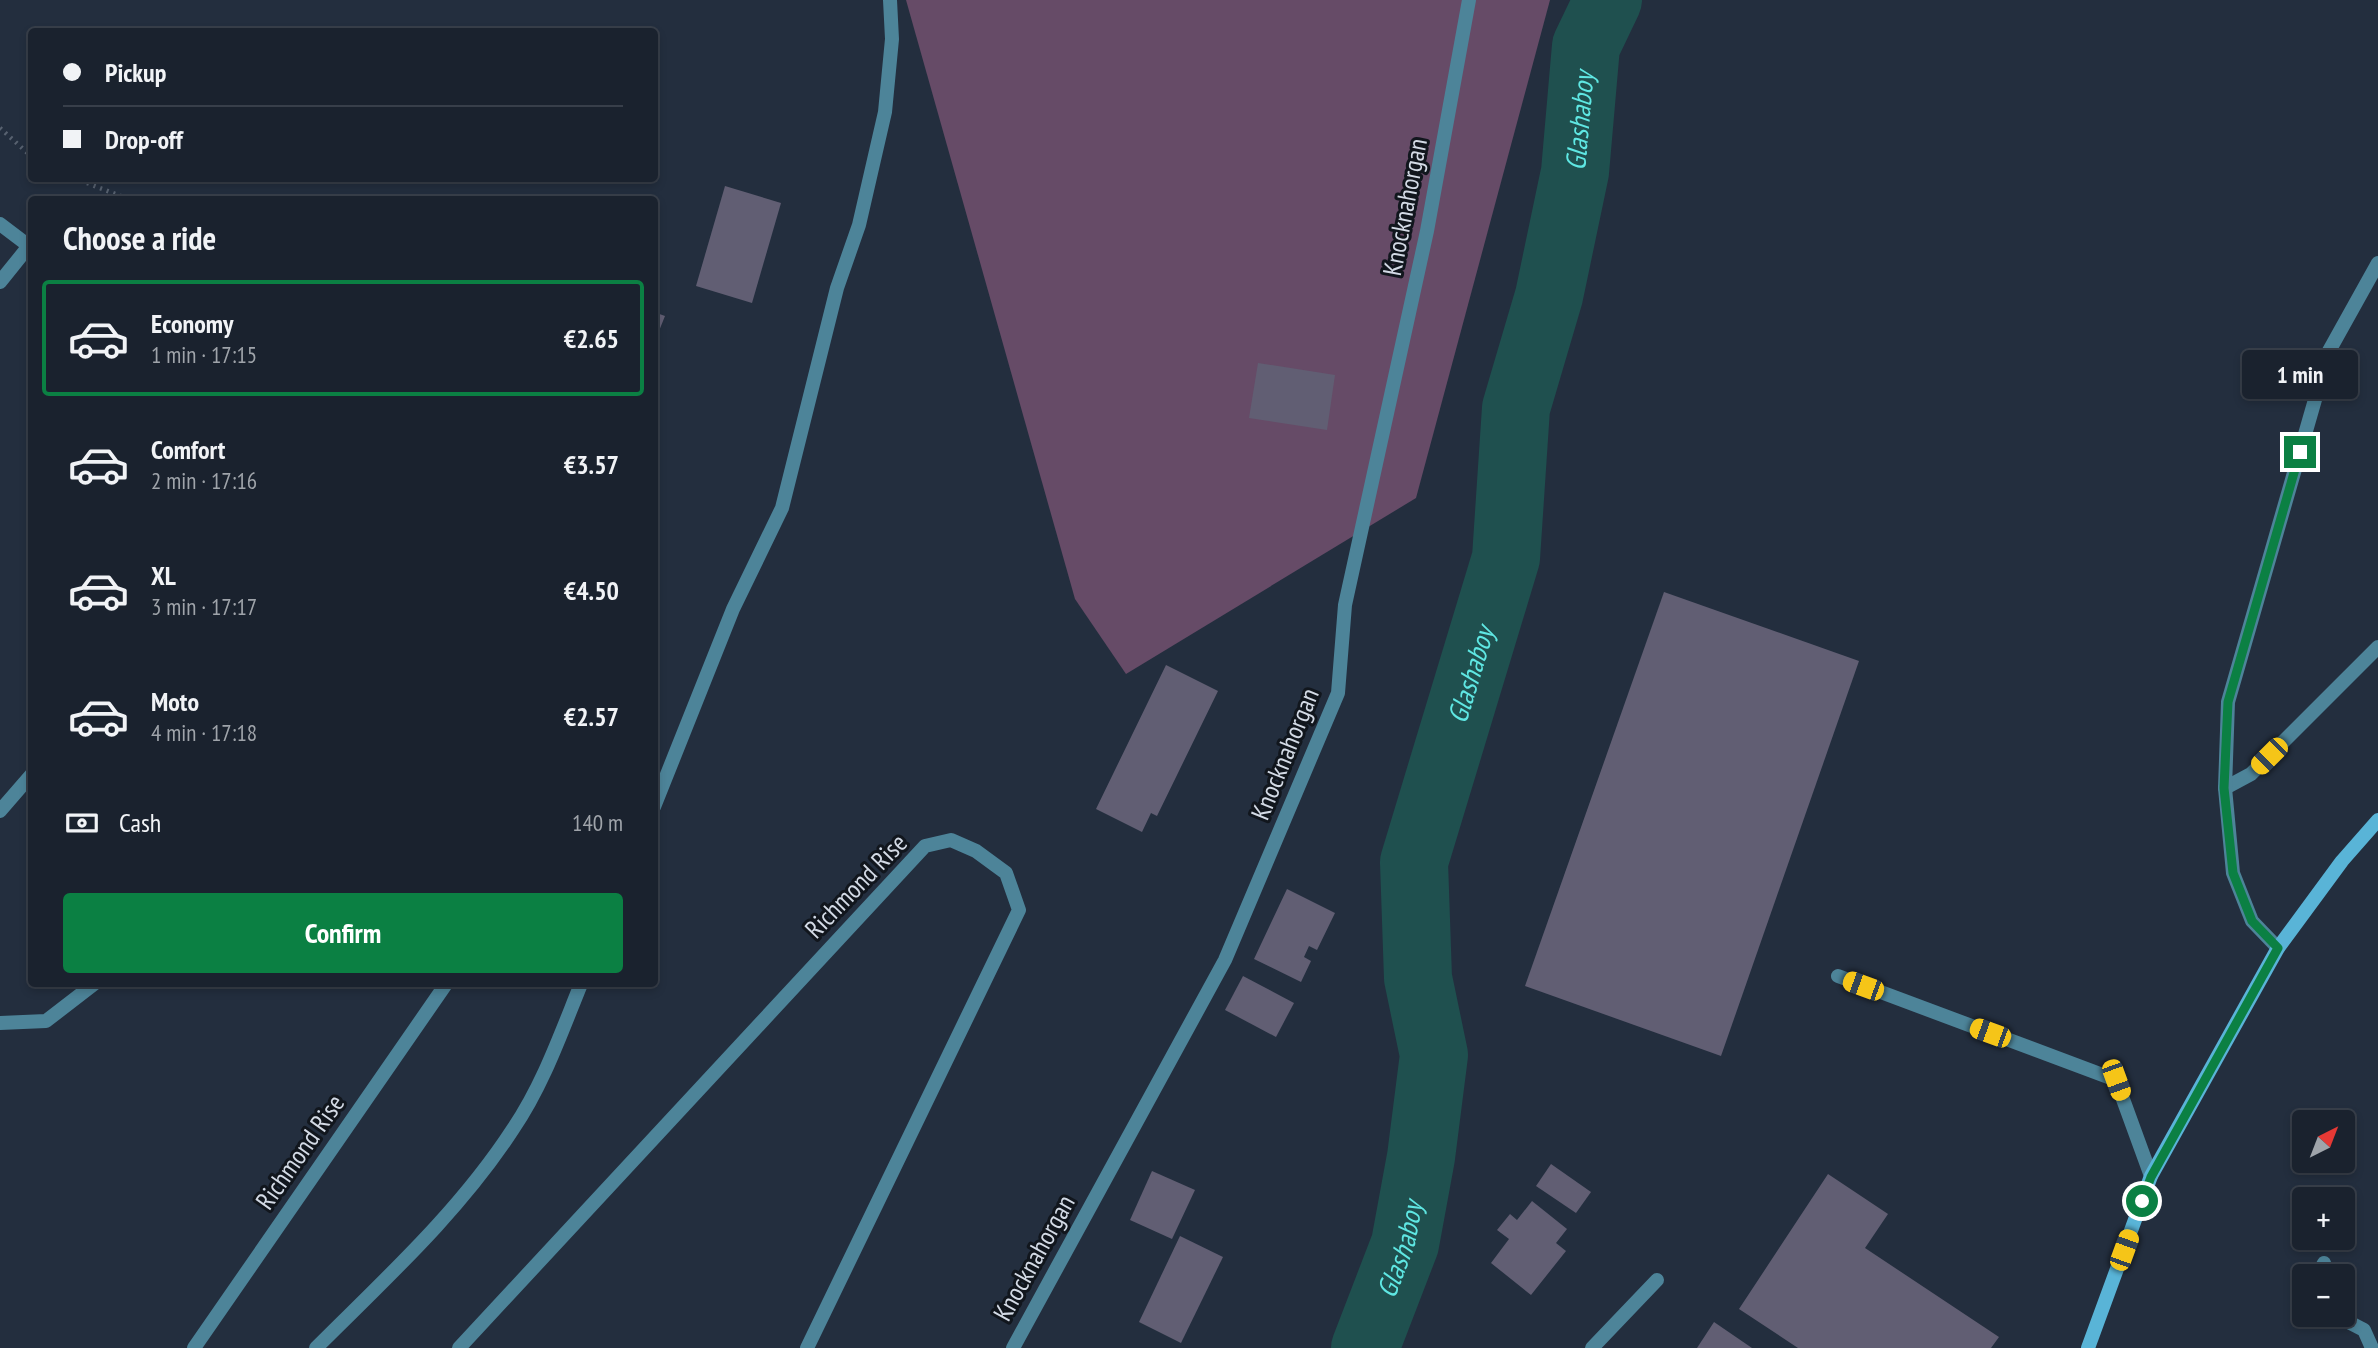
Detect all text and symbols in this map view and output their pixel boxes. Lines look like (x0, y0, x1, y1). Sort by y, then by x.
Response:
text: Pickup (105, 56, 166, 89)
water label: Glashaboy (1556, 67, 1602, 172)
text: Drop-off (105, 123, 183, 156)
street label: Knocknahorgan (1375, 136, 1434, 278)
text: Choose a ride (63, 217, 216, 259)
icon: car (67, 307, 130, 370)
text: Economy (151, 307, 233, 340)
text: €2.65 (564, 322, 619, 355)
text: 1 min · 17:15 (151, 340, 257, 369)
callout: 1 min (2242, 350, 2358, 400)
text: 1 min (2277, 360, 2323, 389)
icon: car (67, 433, 130, 496)
text: Comfort (151, 433, 225, 466)
route end (2284, 436, 2316, 468)
text: €3.57 (564, 448, 619, 481)
text: 2 min · 17:16 (151, 466, 257, 495)
icon: car (67, 559, 130, 622)
text: XL (151, 559, 176, 592)
text: €4.50 (564, 574, 619, 607)
text: 3 min · 17:17 (151, 592, 257, 621)
water label: Glashaboy (1438, 619, 1503, 727)
street label: Knocknahorgan (1243, 683, 1326, 824)
icon: car (67, 685, 130, 748)
text: Moto (151, 685, 199, 718)
text: €2.57 (564, 700, 619, 733)
text: 4 min · 17:18 (151, 718, 257, 747)
car (2247, 734, 2292, 778)
icon: cash (63, 804, 101, 842)
text: Cash (119, 806, 161, 839)
text: 140 m (572, 808, 623, 837)
street label: Richmond Rise (798, 826, 914, 945)
button: Confirm (63, 893, 623, 973)
car (1840, 969, 1887, 1003)
car (1967, 1016, 2014, 1050)
car (2099, 1057, 2134, 1103)
street label: Richmond Rise (248, 1088, 351, 1216)
north arrow (2292, 1110, 2356, 1172)
map controls (2292, 1110, 2355, 1327)
route start (2126, 1185, 2158, 1217)
button: + (2292, 1187, 2355, 1250)
street label: Knocknahorgan (985, 1189, 1082, 1327)
water label: Glashaboy (1367, 1195, 1431, 1303)
car (2107, 1227, 2142, 1273)
button: − (2292, 1264, 2355, 1327)

